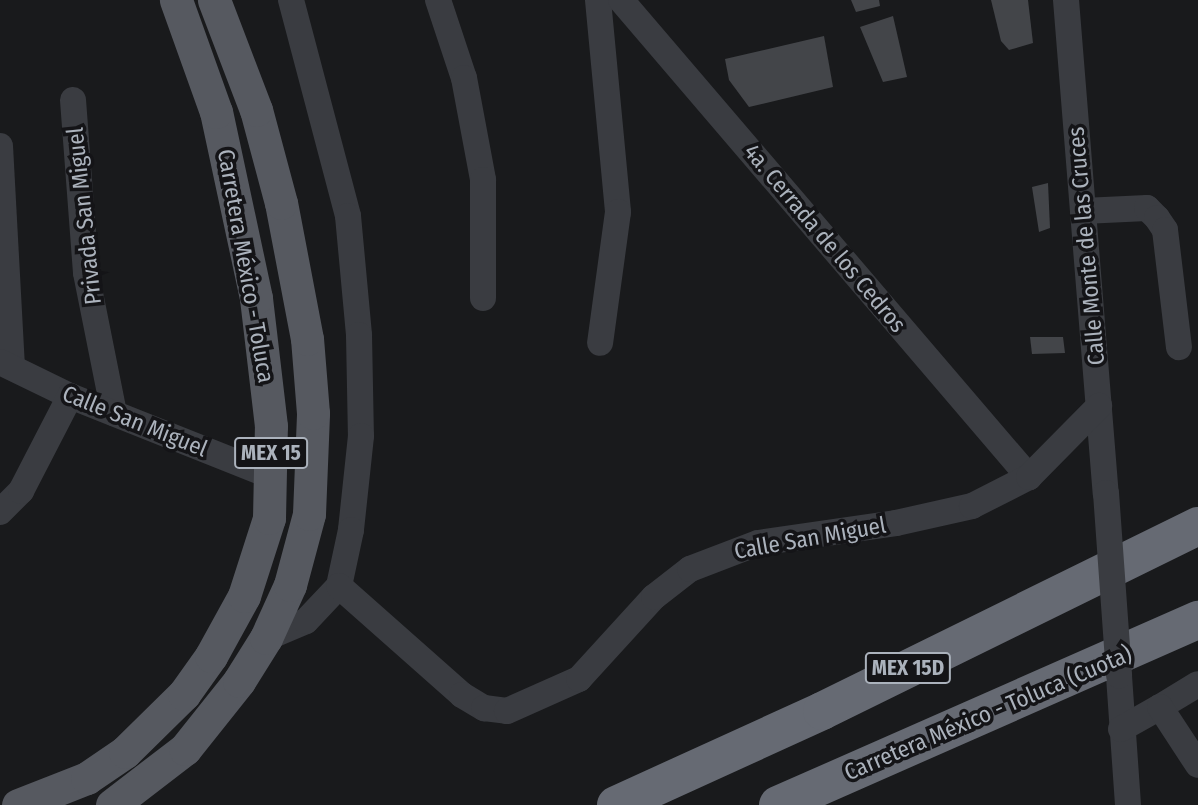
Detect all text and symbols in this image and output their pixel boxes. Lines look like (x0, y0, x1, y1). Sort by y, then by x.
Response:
street label: Privada San Miguel (61, 126, 107, 306)
street label: Calle Monte de las Cruces (1062, 126, 1110, 366)
street label: 4a. Cerrada de los Cedros (738, 138, 912, 338)
street label: Carretera México - Toluca (212, 147, 280, 385)
street label: Calle San Miguel (59, 379, 211, 463)
road number: MEX 15 (232, 435, 310, 470)
street label: Calle San Miguel (732, 511, 888, 565)
street label: Carretera México - Toluca (Cuota) (840, 640, 1136, 786)
road number: MEX 15D (864, 650, 952, 686)

